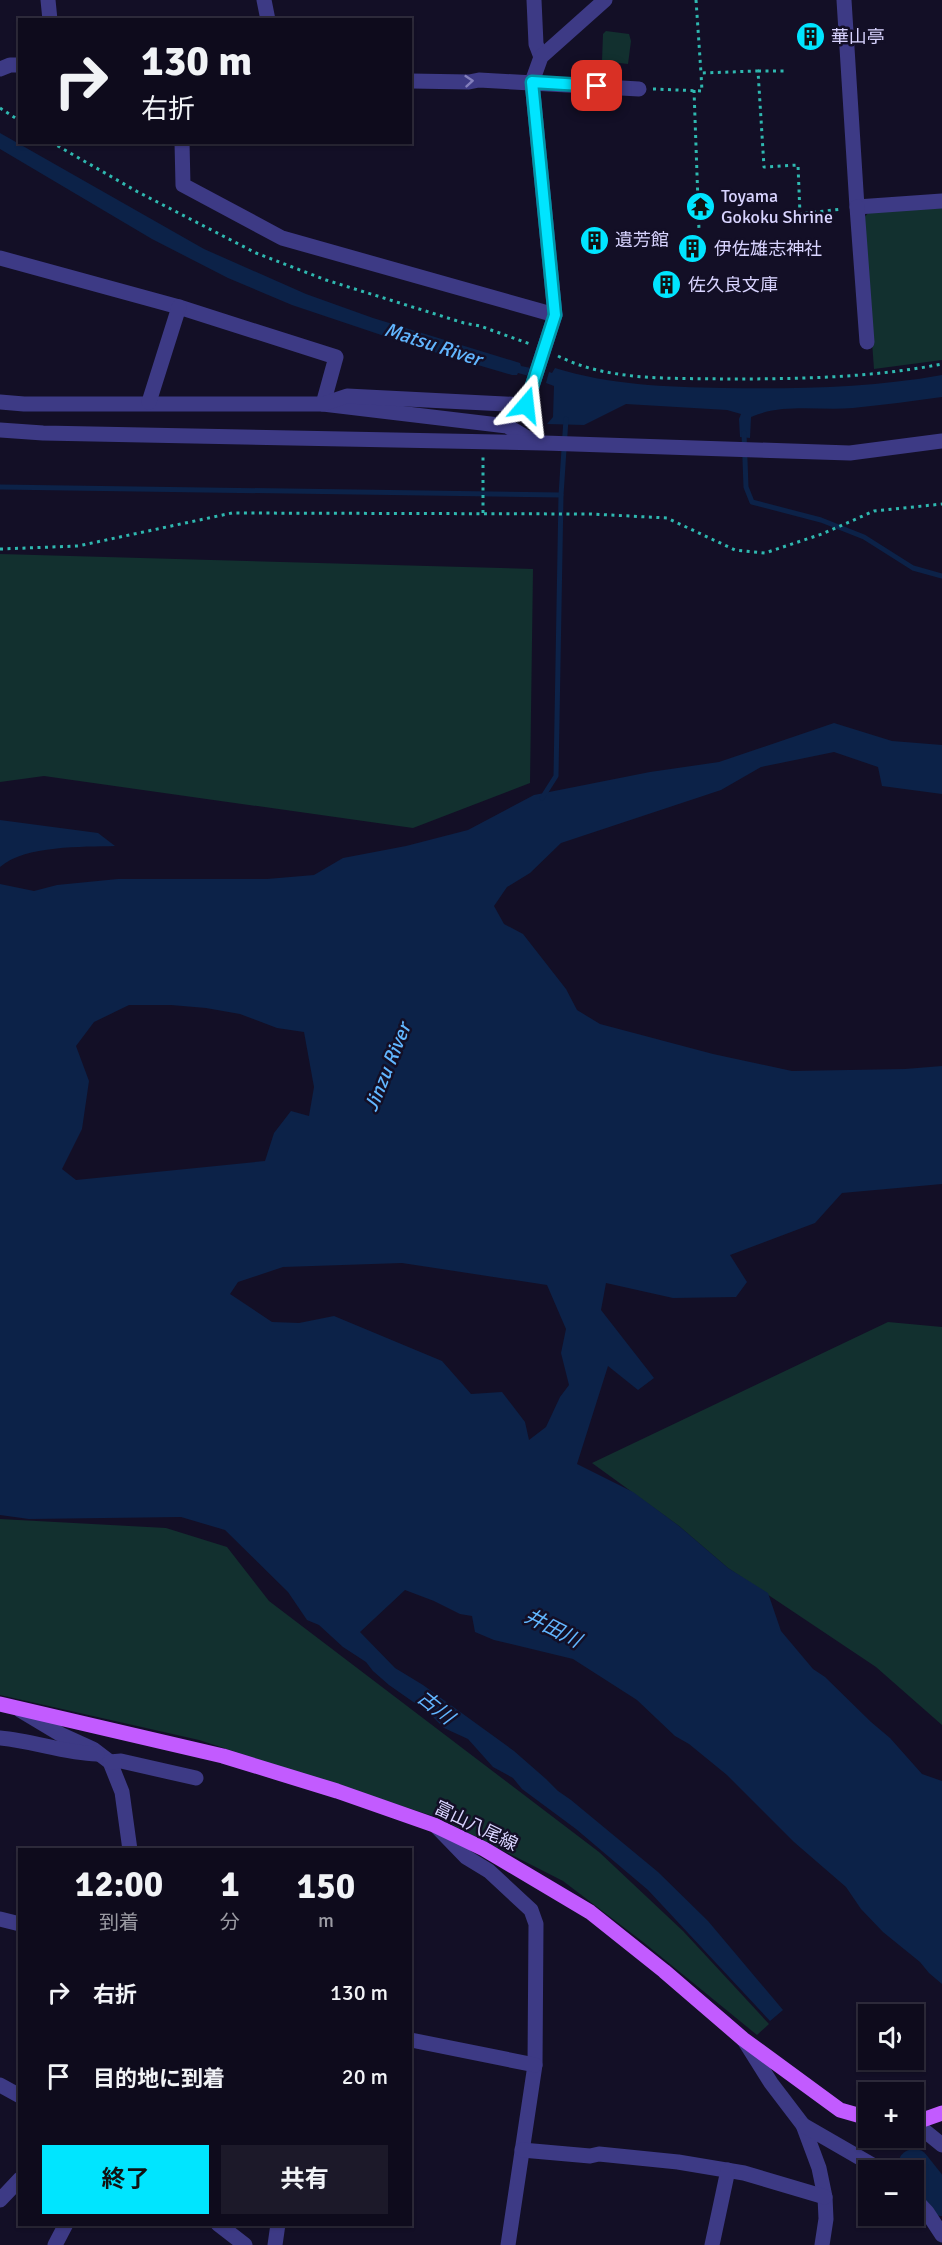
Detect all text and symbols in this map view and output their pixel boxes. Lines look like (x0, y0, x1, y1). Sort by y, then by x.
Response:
building icon: 華山亭 (794, 21, 826, 53)
place label: 華山亭 (831, 26, 885, 48)
text: 130 m (141, 36, 252, 87)
icon: right (42, 42, 120, 120)
pin (571, 60, 622, 111)
icon: arrive (580, 69, 613, 102)
one-way arrow (465, 75, 474, 88)
text: 右折 (141, 93, 195, 126)
place label: Toyama Gokoku Shrine (721, 185, 833, 228)
temple icon: Toyama Gokoku Shrine (684, 190, 716, 222)
building icon: 遺芳館 (578, 224, 610, 256)
place label: 遺芳館 (615, 229, 669, 251)
building icon: 伊佐雄志神社 (677, 233, 709, 265)
place label: 伊佐雄志神社 (714, 238, 822, 260)
building icon: 佐久良文庫 (651, 269, 683, 301)
place label: 佐久良文庫 (688, 274, 778, 296)
water label: Matsu River (381, 317, 487, 373)
position arrow (494, 373, 558, 437)
water label: Jinzu River (358, 1017, 417, 1115)
water label: 井田川 (520, 1604, 587, 1654)
water label: 古川 (412, 1685, 461, 1731)
street label: 富山八尾線 (431, 1796, 521, 1856)
text: 12:00 (75, 1862, 163, 1907)
text: 1 (220, 1862, 240, 1907)
text: 150 (297, 1864, 355, 1909)
text: m (318, 1908, 334, 1933)
text: 到着 (99, 1910, 139, 1935)
text: 分 (220, 1910, 240, 1935)
icon: right (42, 1976, 75, 2009)
text: 130 m (330, 1979, 388, 2006)
text: 右折 (93, 1981, 137, 2008)
map controls (858, 2004, 924, 2226)
button: sound (858, 2004, 924, 2070)
icon: arrive (42, 2060, 75, 2093)
text: 20 m (342, 2063, 388, 2090)
text: 目的地に到着 (93, 2065, 225, 2092)
button: + (858, 2082, 924, 2148)
button: 終了 (42, 2145, 209, 2214)
button: 共有 (221, 2145, 388, 2214)
button: − (858, 2160, 924, 2226)

